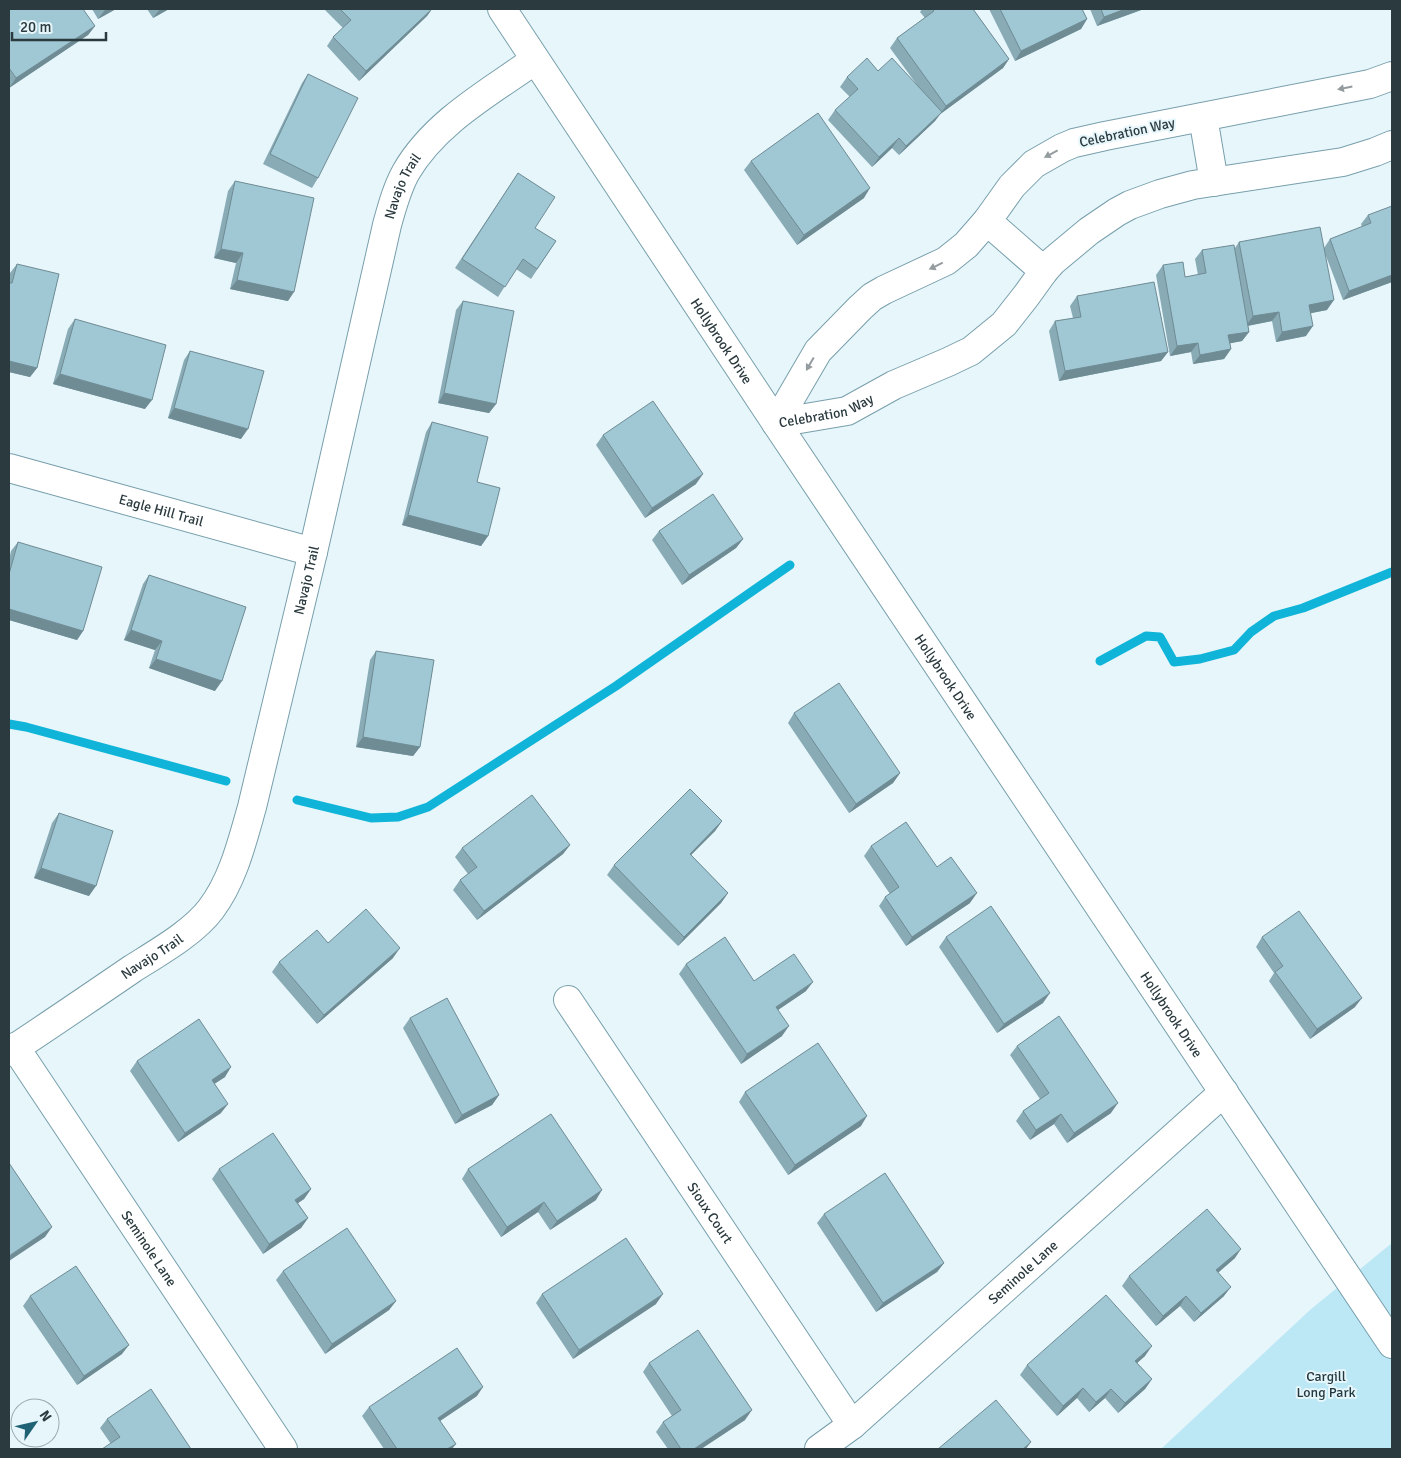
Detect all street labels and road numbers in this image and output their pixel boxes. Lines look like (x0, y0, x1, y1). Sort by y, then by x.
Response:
street label: Celebration Way (1078, 114, 1177, 151)
street label: Navajo Trail (381, 150, 425, 221)
street label: Hollybrook Drive (687, 295, 756, 387)
street label: Celebration Way (778, 390, 877, 431)
street label: Eagle Hill Trail (117, 491, 205, 530)
street label: Navajo Trail (290, 544, 323, 616)
street label: Hollybrook Drive (911, 631, 980, 723)
street label: Navajo Trail (118, 930, 187, 983)
street label: Hollybrook Drive (1136, 969, 1206, 1061)
street label: Sioux Court (683, 1179, 736, 1247)
street label: Seminole Lane (117, 1207, 180, 1290)
street label: Seminole Lane (985, 1237, 1061, 1308)

